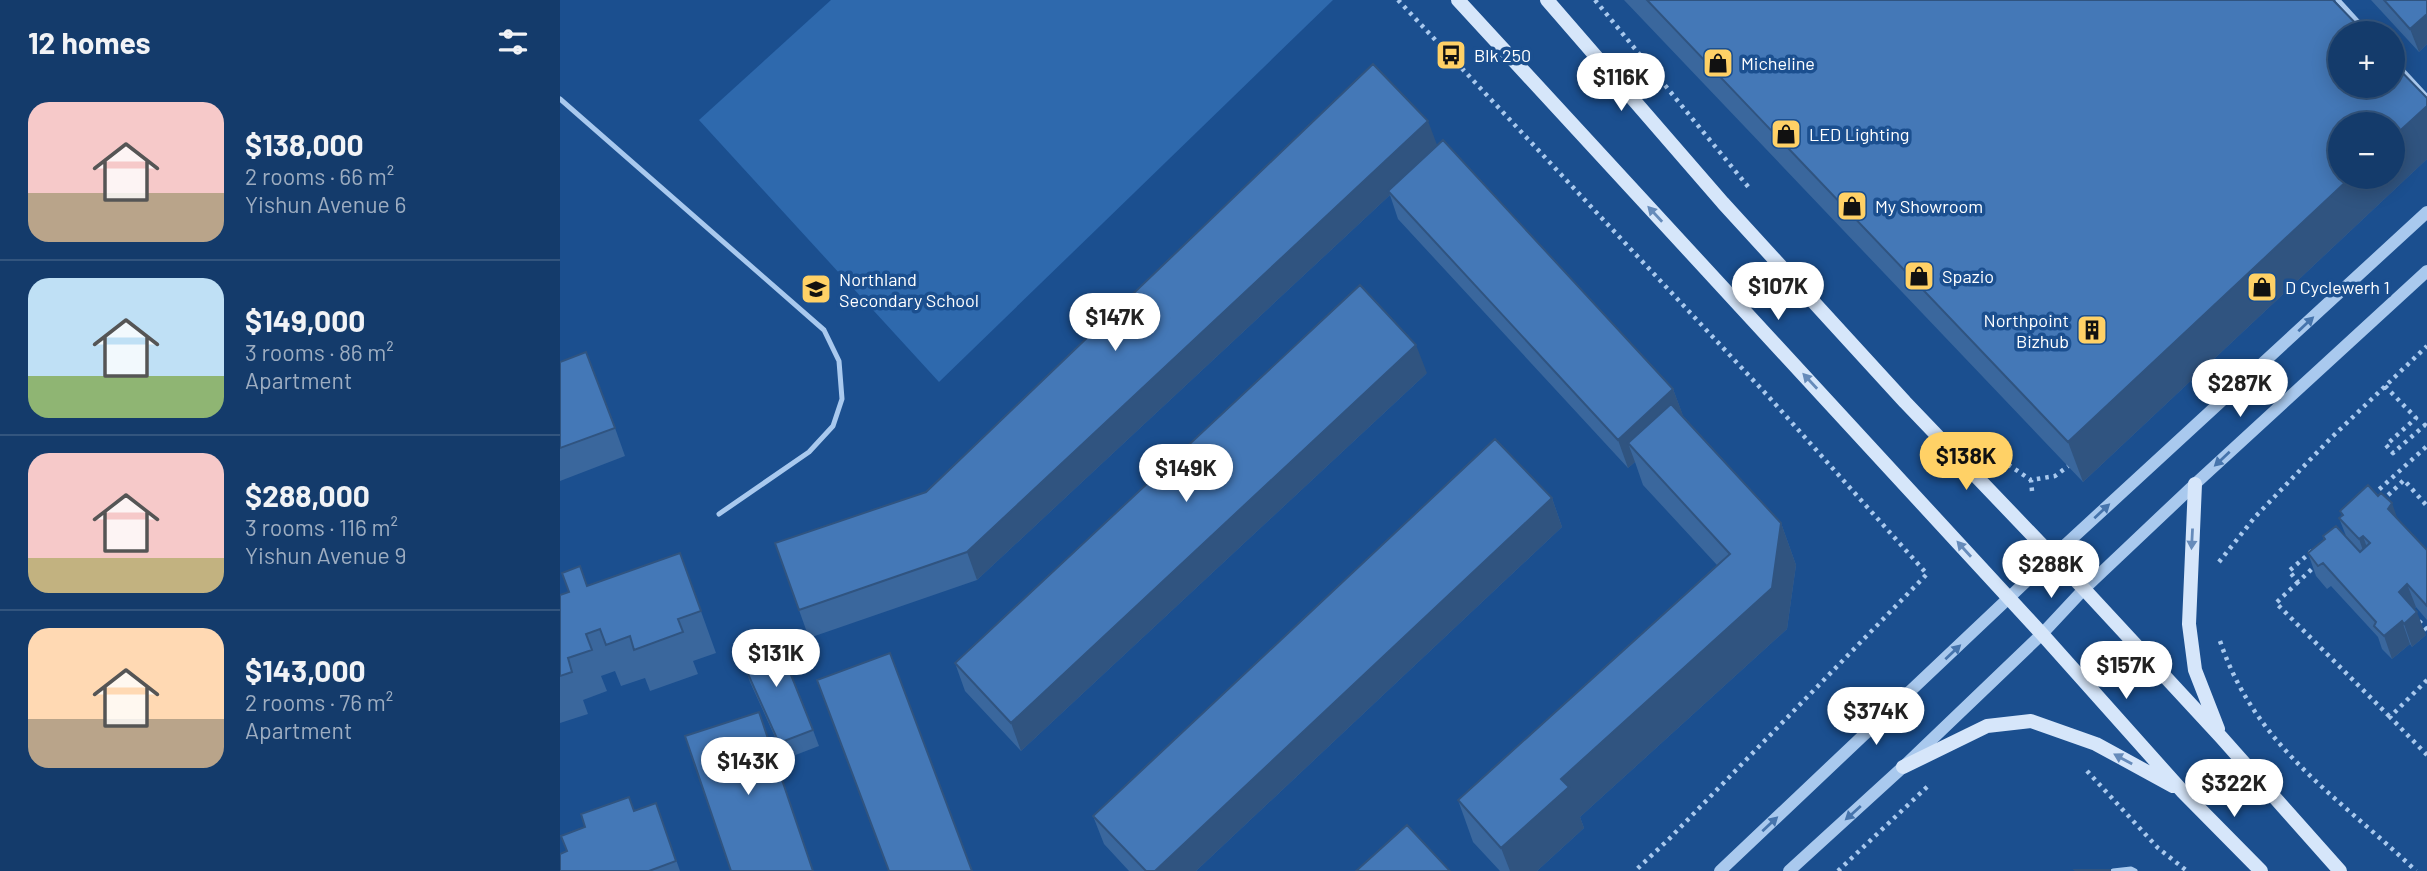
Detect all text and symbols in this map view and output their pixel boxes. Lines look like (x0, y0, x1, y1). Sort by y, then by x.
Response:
map controls (2328, 21, 2405, 189)
button: + (2328, 21, 2405, 98)
icon: filters (494, 23, 532, 61)
text: 12 homes (28, 24, 151, 60)
bus stop icon: Blk 250 (1434, 38, 1468, 72)
place label: Blk 250 (1474, 44, 1531, 66)
shop icon: Micheline (1701, 46, 1735, 80)
place label: Micheline (1741, 52, 1815, 74)
pin: $116K (1572, 54, 1670, 113)
text: $116K (1593, 62, 1649, 90)
button: − (2328, 112, 2405, 189)
shop icon: LED Lighting (1769, 117, 1803, 151)
place label: LED Lighting (1809, 123, 1909, 145)
text: $138,000 (245, 126, 364, 162)
icon: home (84, 130, 168, 214)
text: 2 rooms · 66 m² (245, 162, 394, 190)
shop icon: My Showroom (1835, 189, 1869, 223)
text: Yishun Avenue 6 (245, 190, 406, 218)
place label: My Showroom (1875, 195, 1983, 217)
one-way arrow (1648, 206, 1664, 223)
shop icon: Spazio (1902, 259, 1936, 293)
pin: $107K (1729, 262, 1827, 322)
place label: Spazio (1942, 265, 1994, 287)
place label: Northland Secondary School (839, 268, 979, 311)
shop icon: D Cyclewerh 1 (2245, 270, 2279, 304)
text: $107K (1748, 271, 1808, 299)
school or university icon: Northland Secondary School (799, 272, 833, 306)
place label: D Cyclewerh 1 (2285, 276, 2390, 298)
pin: $147K (1066, 294, 1164, 353)
text: $149,000 (245, 302, 365, 338)
text: $147K (1085, 302, 1145, 330)
icon: home (84, 306, 168, 390)
place label: Northpoint Bizhub (1984, 309, 2069, 352)
building icon: Northpoint Bizhub (2075, 313, 2109, 347)
one-way arrow (2297, 316, 2315, 332)
text: 3 rooms · 86 m² (245, 338, 394, 366)
pin: $287K (2191, 360, 2289, 419)
text: Apartment (245, 366, 352, 394)
text: $287K (2208, 368, 2272, 396)
one-way arrow (1802, 373, 1818, 390)
pin: $138K (1917, 433, 2015, 492)
text: $138K (1936, 441, 1996, 469)
pin: $149K (1137, 444, 1235, 504)
one-way arrow (2213, 451, 2231, 467)
text: $149K (1155, 453, 1217, 481)
text: $288,000 (245, 477, 370, 513)
icon: home (84, 481, 168, 565)
one-way arrow (2093, 503, 2111, 519)
text: 3 rooms · 116 m² (245, 513, 398, 541)
one-way arrow (2187, 528, 2198, 550)
one-way arrow (1957, 540, 1972, 557)
pin: $288K (2002, 540, 2100, 600)
text: Yishun Avenue 9 (245, 541, 406, 569)
text: $288K (2018, 549, 2084, 577)
pin: $131K (727, 630, 825, 689)
text: $131K (748, 638, 804, 666)
pin: $157K (2077, 642, 2175, 701)
one-way arrow (1945, 643, 1962, 660)
text: $157K (2096, 650, 2156, 678)
text: $143,000 (245, 652, 366, 688)
icon: home (84, 656, 168, 740)
text: 2 rooms · 76 m² (245, 688, 393, 716)
pin: $374K (1827, 688, 1925, 747)
text: $374K (1843, 696, 1909, 724)
text: Apartment (245, 716, 352, 744)
pin: $143K (699, 738, 797, 797)
text: $143K (717, 746, 779, 774)
one-way arrow (2114, 753, 2133, 765)
pin: $322K (2185, 760, 2283, 819)
text: $322K (2201, 768, 2267, 796)
one-way arrow (1844, 805, 1862, 821)
one-way arrow (1761, 817, 1778, 833)

